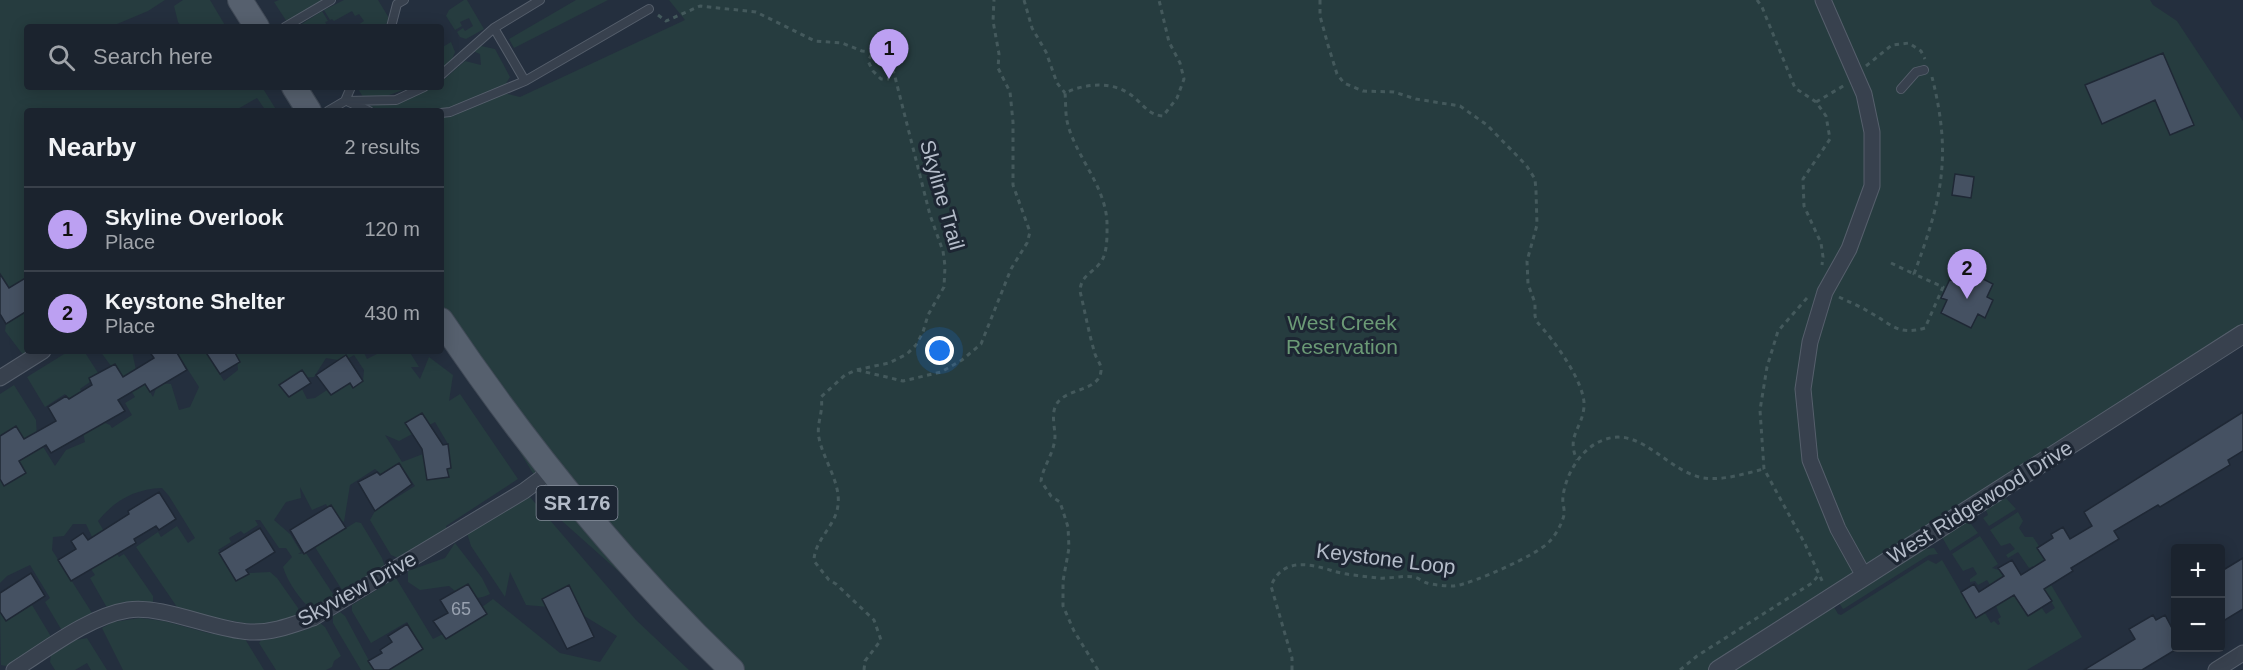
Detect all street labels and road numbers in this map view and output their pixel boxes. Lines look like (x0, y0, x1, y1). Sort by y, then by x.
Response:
street label: Skyline Trail (916, 137, 969, 252)
street label: West Ridgewood Drive (1883, 435, 2076, 568)
road number: SR 176 (536, 486, 618, 520)
street label: Keystone Loop (1315, 539, 1457, 578)
street label: Skyview Drive (294, 547, 420, 631)

